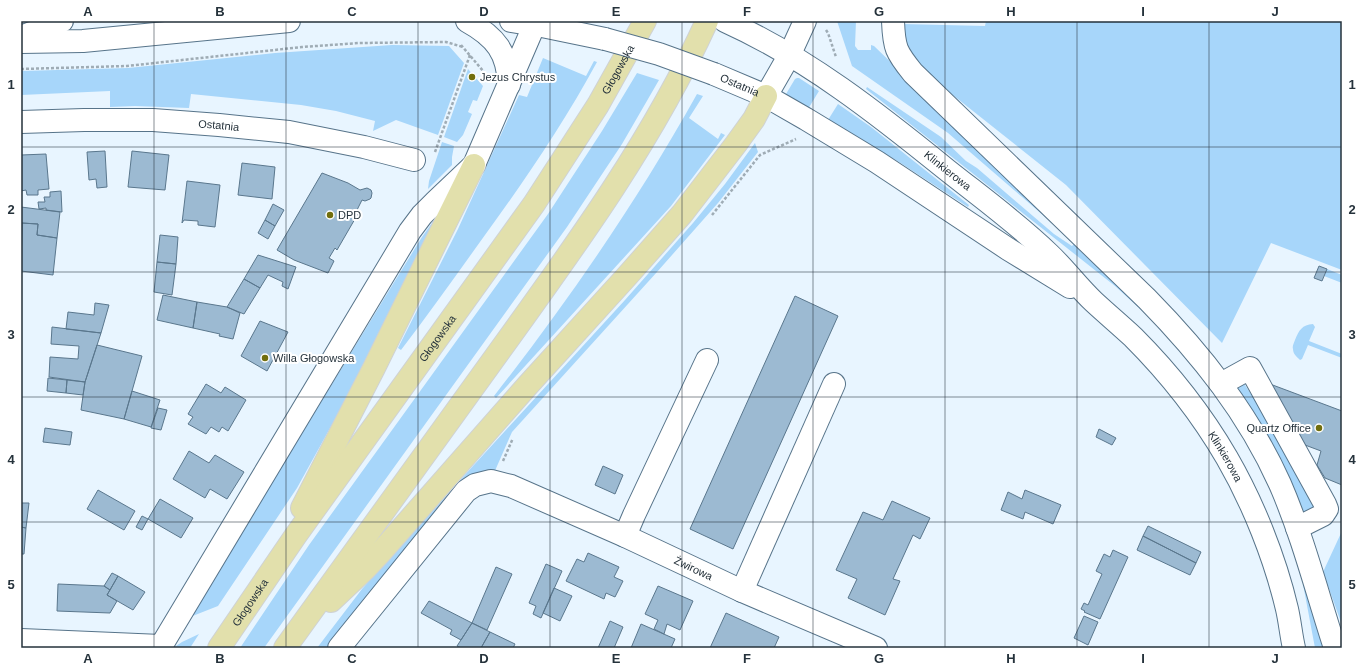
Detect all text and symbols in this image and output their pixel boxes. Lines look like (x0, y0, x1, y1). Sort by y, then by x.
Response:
text: A (83, 4, 93, 19)
text: B (215, 4, 225, 19)
text: C (347, 4, 357, 19)
text: D (479, 4, 489, 19)
text: E (612, 4, 621, 19)
text: F (743, 4, 751, 19)
text: G (874, 4, 884, 19)
text: H (1006, 4, 1016, 19)
text: I (1141, 4, 1145, 19)
text: J (1271, 4, 1279, 19)
street label: Głogowska (599, 42, 637, 96)
place label: Jezus Chrystus (480, 71, 556, 83)
street label: Ostatnia (719, 71, 762, 99)
marker: Jezus Chrystus (467, 72, 477, 82)
text: 1 (7, 77, 15, 92)
text: 1 (1348, 77, 1356, 92)
street label: Ostatnia (198, 117, 241, 133)
street label: Klinkierowa (922, 148, 974, 193)
text: 2 (7, 202, 15, 217)
text: 2 (1348, 202, 1356, 217)
place label: DPD (338, 209, 361, 221)
marker: DPD (325, 210, 335, 220)
street label: Głogowska (417, 312, 459, 364)
text: 3 (7, 327, 15, 342)
text: 3 (1348, 327, 1356, 342)
place label: Willa Głogowska (273, 352, 355, 364)
marker: Willa Głogowska (260, 353, 270, 363)
place label: Quartz Office (1246, 422, 1311, 434)
marker: Quartz Office (1314, 423, 1324, 433)
street label: Klinkierowa (1206, 429, 1245, 484)
text: 4 (7, 452, 15, 467)
text: 4 (1348, 452, 1356, 467)
street label: Żwirowa (672, 554, 715, 583)
street label: Głogowska (230, 576, 271, 628)
text: 5 (7, 577, 15, 592)
text: 5 (1348, 577, 1356, 592)
text: A (83, 651, 93, 666)
text: B (215, 651, 225, 666)
text: C (347, 651, 357, 666)
text: D (479, 651, 489, 666)
text: E (612, 651, 621, 666)
text: F (743, 651, 751, 666)
text: G (874, 651, 884, 666)
text: H (1006, 651, 1016, 666)
text: I (1141, 651, 1145, 666)
text: J (1271, 651, 1279, 666)

